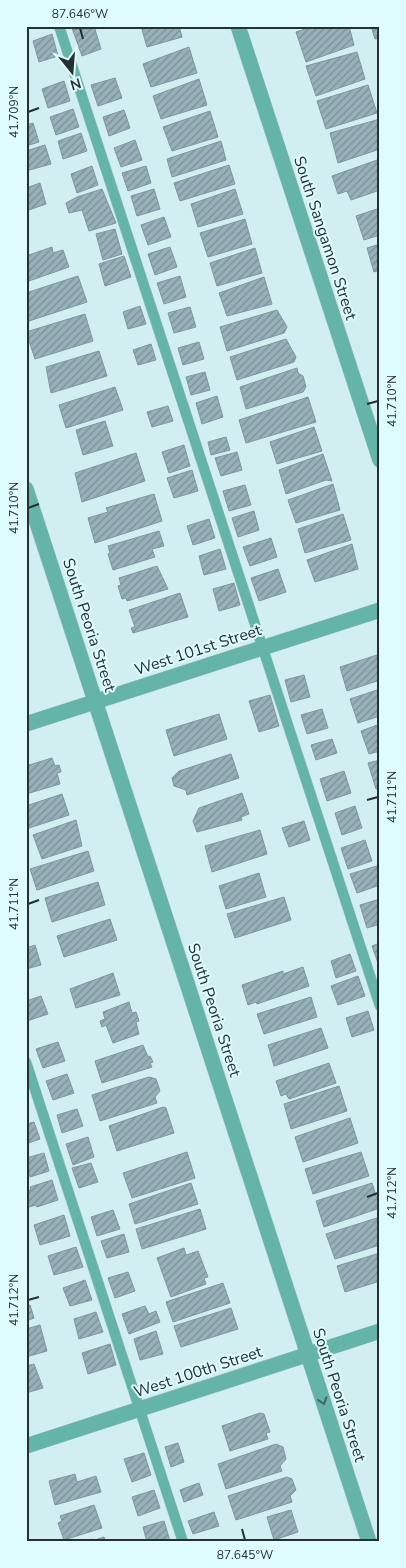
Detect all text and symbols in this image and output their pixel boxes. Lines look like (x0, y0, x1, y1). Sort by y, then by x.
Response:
text: 87.646°W (52, 6, 108, 22)
north arrow (48, 48, 98, 98)
text: N (68, 73, 83, 95)
text: 41.709°N (6, 86, 22, 138)
street label: South Sangamon Street (288, 153, 362, 323)
text: 41.710°N (384, 375, 400, 427)
text: 41.710°N (6, 482, 22, 534)
street label: South Peoria Street (57, 555, 121, 695)
street label: West 101st Street (132, 619, 265, 681)
text: 41.711°N (384, 771, 400, 823)
text: 41.711°N (6, 878, 22, 930)
street label: South Peoria Street (182, 940, 246, 1080)
text: 41.712°N (384, 1167, 400, 1219)
text: 41.712°N (6, 1274, 22, 1326)
street label: South Peoria Street (307, 1325, 371, 1465)
street label: West 100th Street (131, 1341, 265, 1403)
one-way arrow (317, 1396, 327, 1405)
text: 87.645°W (217, 1547, 273, 1563)

